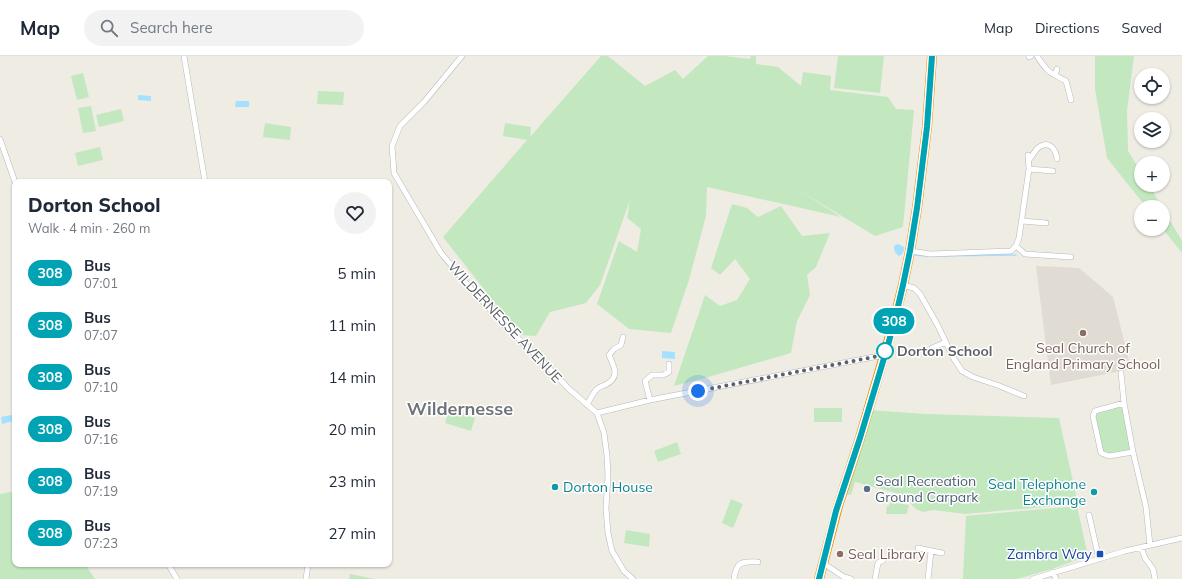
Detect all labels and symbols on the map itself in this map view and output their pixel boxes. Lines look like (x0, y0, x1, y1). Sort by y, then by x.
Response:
street label: WILDERNESSE AVENUE (444, 258, 566, 386)
line badge: 308 (871, 308, 917, 334)
marker: Seal Church of England Primary School (1078, 328, 1088, 338)
place label: Seal Church of England Primary School (1006, 339, 1160, 373)
marker: Dorton School (876, 342, 894, 360)
place label: Dorton School (897, 342, 992, 360)
your location (688, 381, 708, 401)
district label: Wildernesse (407, 397, 513, 420)
place label: Seal Recreation Ground Carpark (875, 472, 979, 506)
place label: Seal Telephone Exchange (988, 475, 1086, 509)
place label: Dorton House (563, 478, 653, 496)
marker: Dorton House (550, 482, 560, 492)
marker: Seal Recreation Ground Carpark (862, 484, 872, 494)
marker: Seal Telephone Exchange (1089, 487, 1099, 497)
place label: Seal Library (848, 545, 926, 563)
place label: Zambra Way (1007, 545, 1093, 563)
marker: Seal Library (835, 549, 845, 559)
marker: Zambra Way (1095, 549, 1105, 559)

